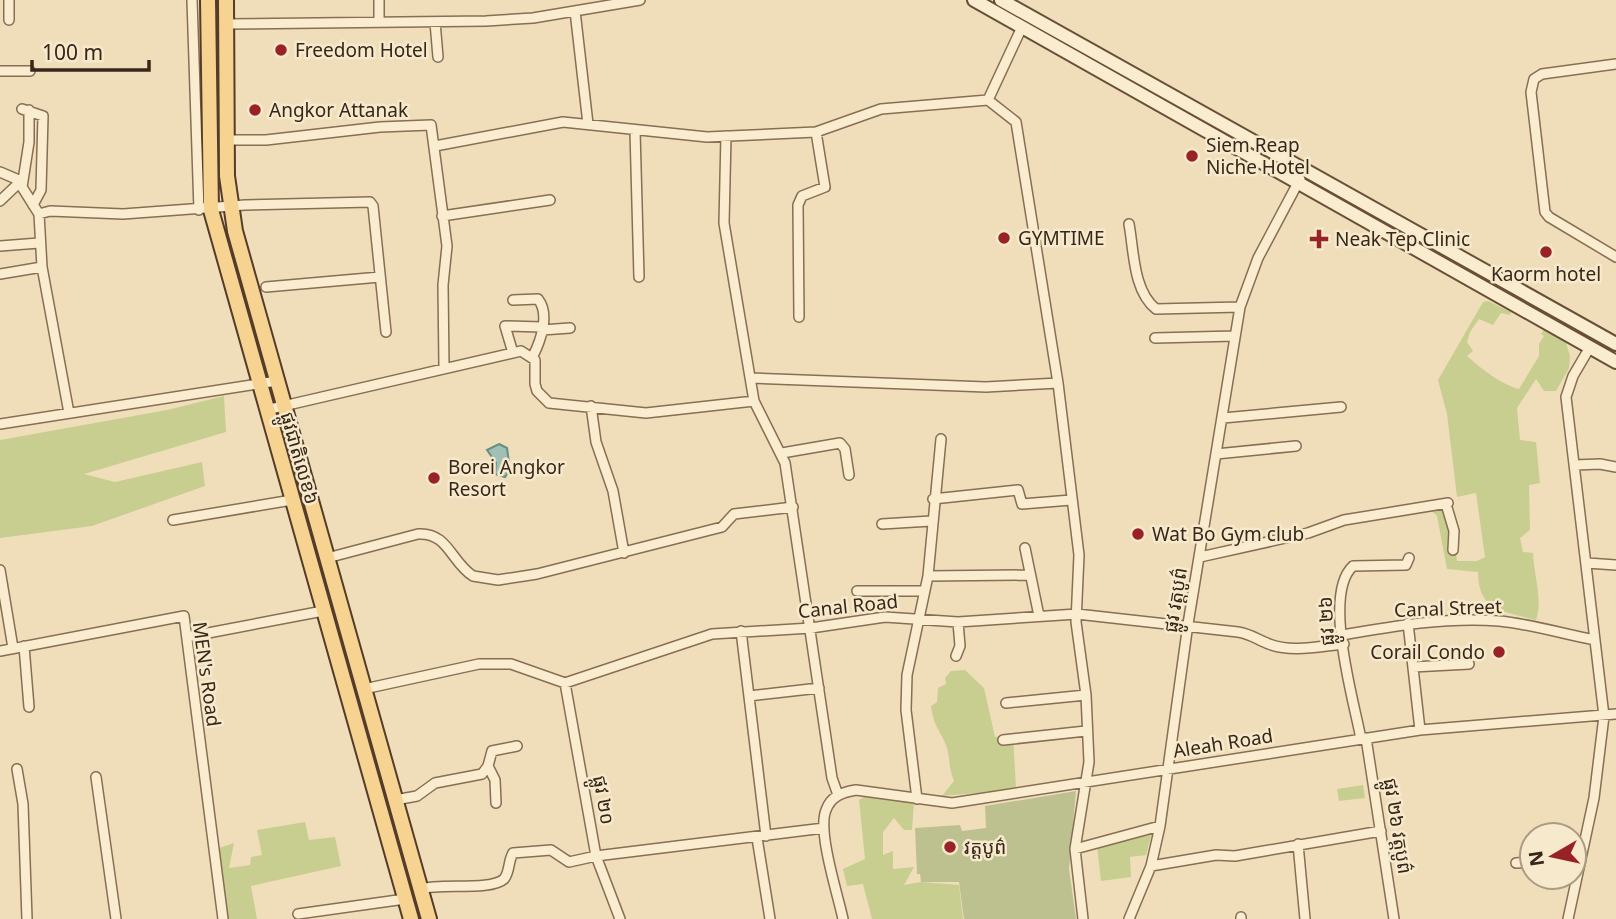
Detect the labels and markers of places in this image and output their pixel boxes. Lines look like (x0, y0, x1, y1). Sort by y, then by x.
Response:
place label: Freedom Hotel (295, 37, 428, 63)
marker: Freedom Hotel (273, 42, 289, 58)
place label: Angkor Attanak (269, 97, 408, 123)
marker: Angkor Attanak (247, 102, 263, 118)
place label: Siem Reap Niche Hotel (1206, 132, 1310, 180)
marker: Siem Reap Niche Hotel (1184, 148, 1200, 164)
place label: GYMTIME (1018, 225, 1105, 251)
place label: Neak Tep Clinic (1335, 226, 1470, 252)
marker: Neak Tep Clinic (1309, 229, 1329, 249)
marker: GYMTIME (996, 230, 1012, 246)
marker: Kaorm hotel (1538, 244, 1554, 260)
place label: Kaorm hotel (1491, 261, 1601, 287)
place label: Borei Angkor Resort (448, 454, 565, 502)
marker: Borei Angkor Resort (426, 470, 442, 486)
place label: Wat Bo Gym club (1152, 521, 1304, 547)
marker: Wat Bo Gym club (1130, 526, 1146, 542)
place label: Corail Condo (1370, 639, 1485, 665)
marker: Corail Condo (1491, 644, 1507, 660)
place label: វត្តបូព៌ (964, 834, 1006, 860)
marker: វត្តបូព៌ (942, 839, 958, 855)

